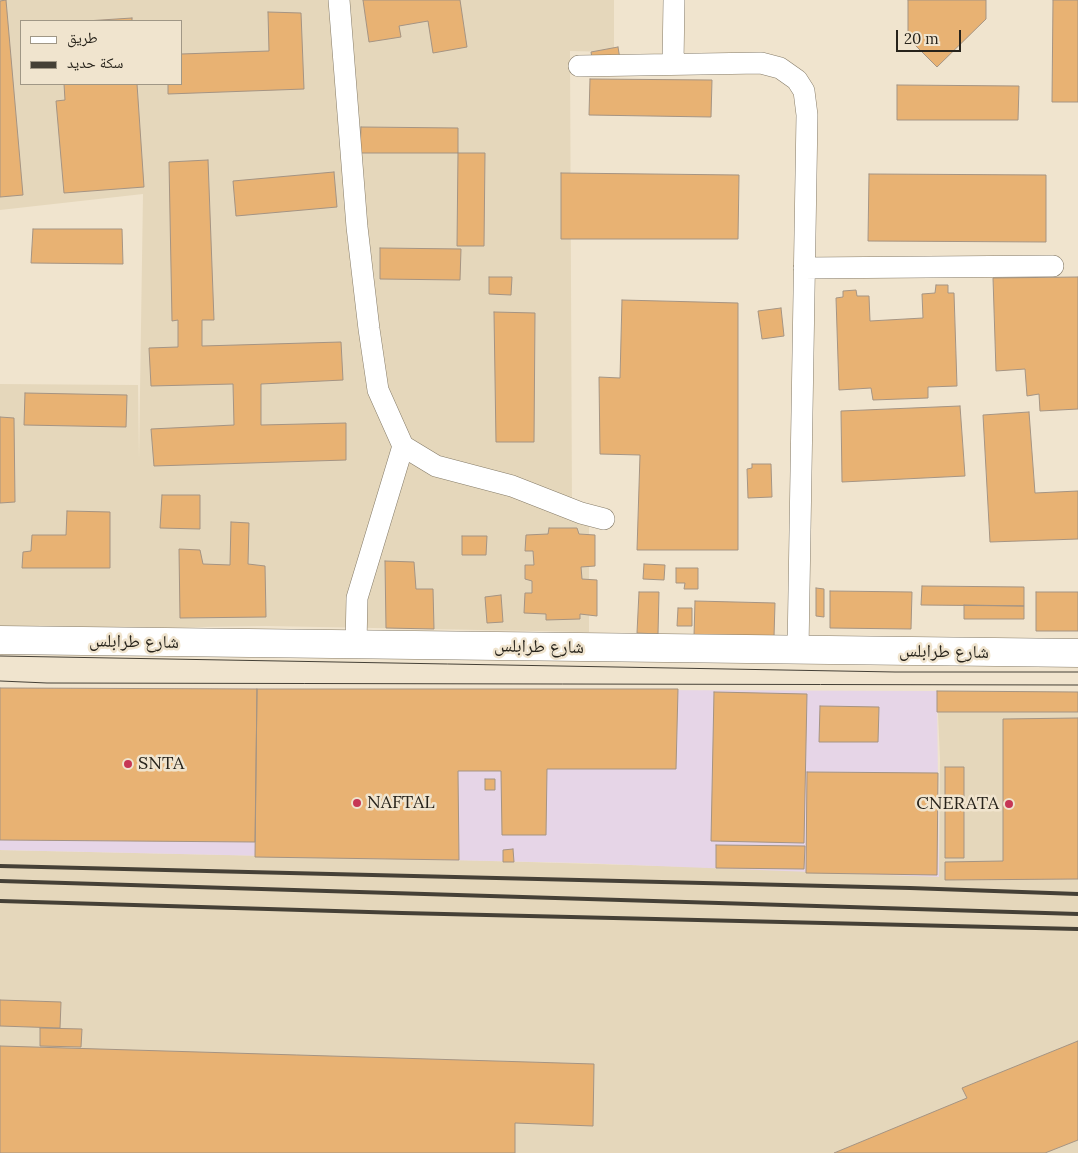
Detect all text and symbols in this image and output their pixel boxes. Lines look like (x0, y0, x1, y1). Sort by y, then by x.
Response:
legend (20, 20, 182, 85)
scale bar (898, 20, 963, 52)
text: طريق (67, 28, 98, 47)
text: 20 m (904, 29, 939, 48)
text: سكة حديد (67, 53, 123, 72)
street label: شارع طرابلس (89, 630, 179, 654)
street label: شارع طرابلس (494, 635, 584, 659)
street label: شارع طرابلس (899, 640, 989, 664)
place label: SNTA (138, 753, 184, 775)
marker: SNTA (122, 758, 134, 770)
place label: NAFTAL (367, 792, 435, 814)
place label: CNERATA (916, 793, 999, 815)
marker: NAFTAL (351, 797, 363, 809)
marker: CNERATA (1003, 798, 1015, 810)

